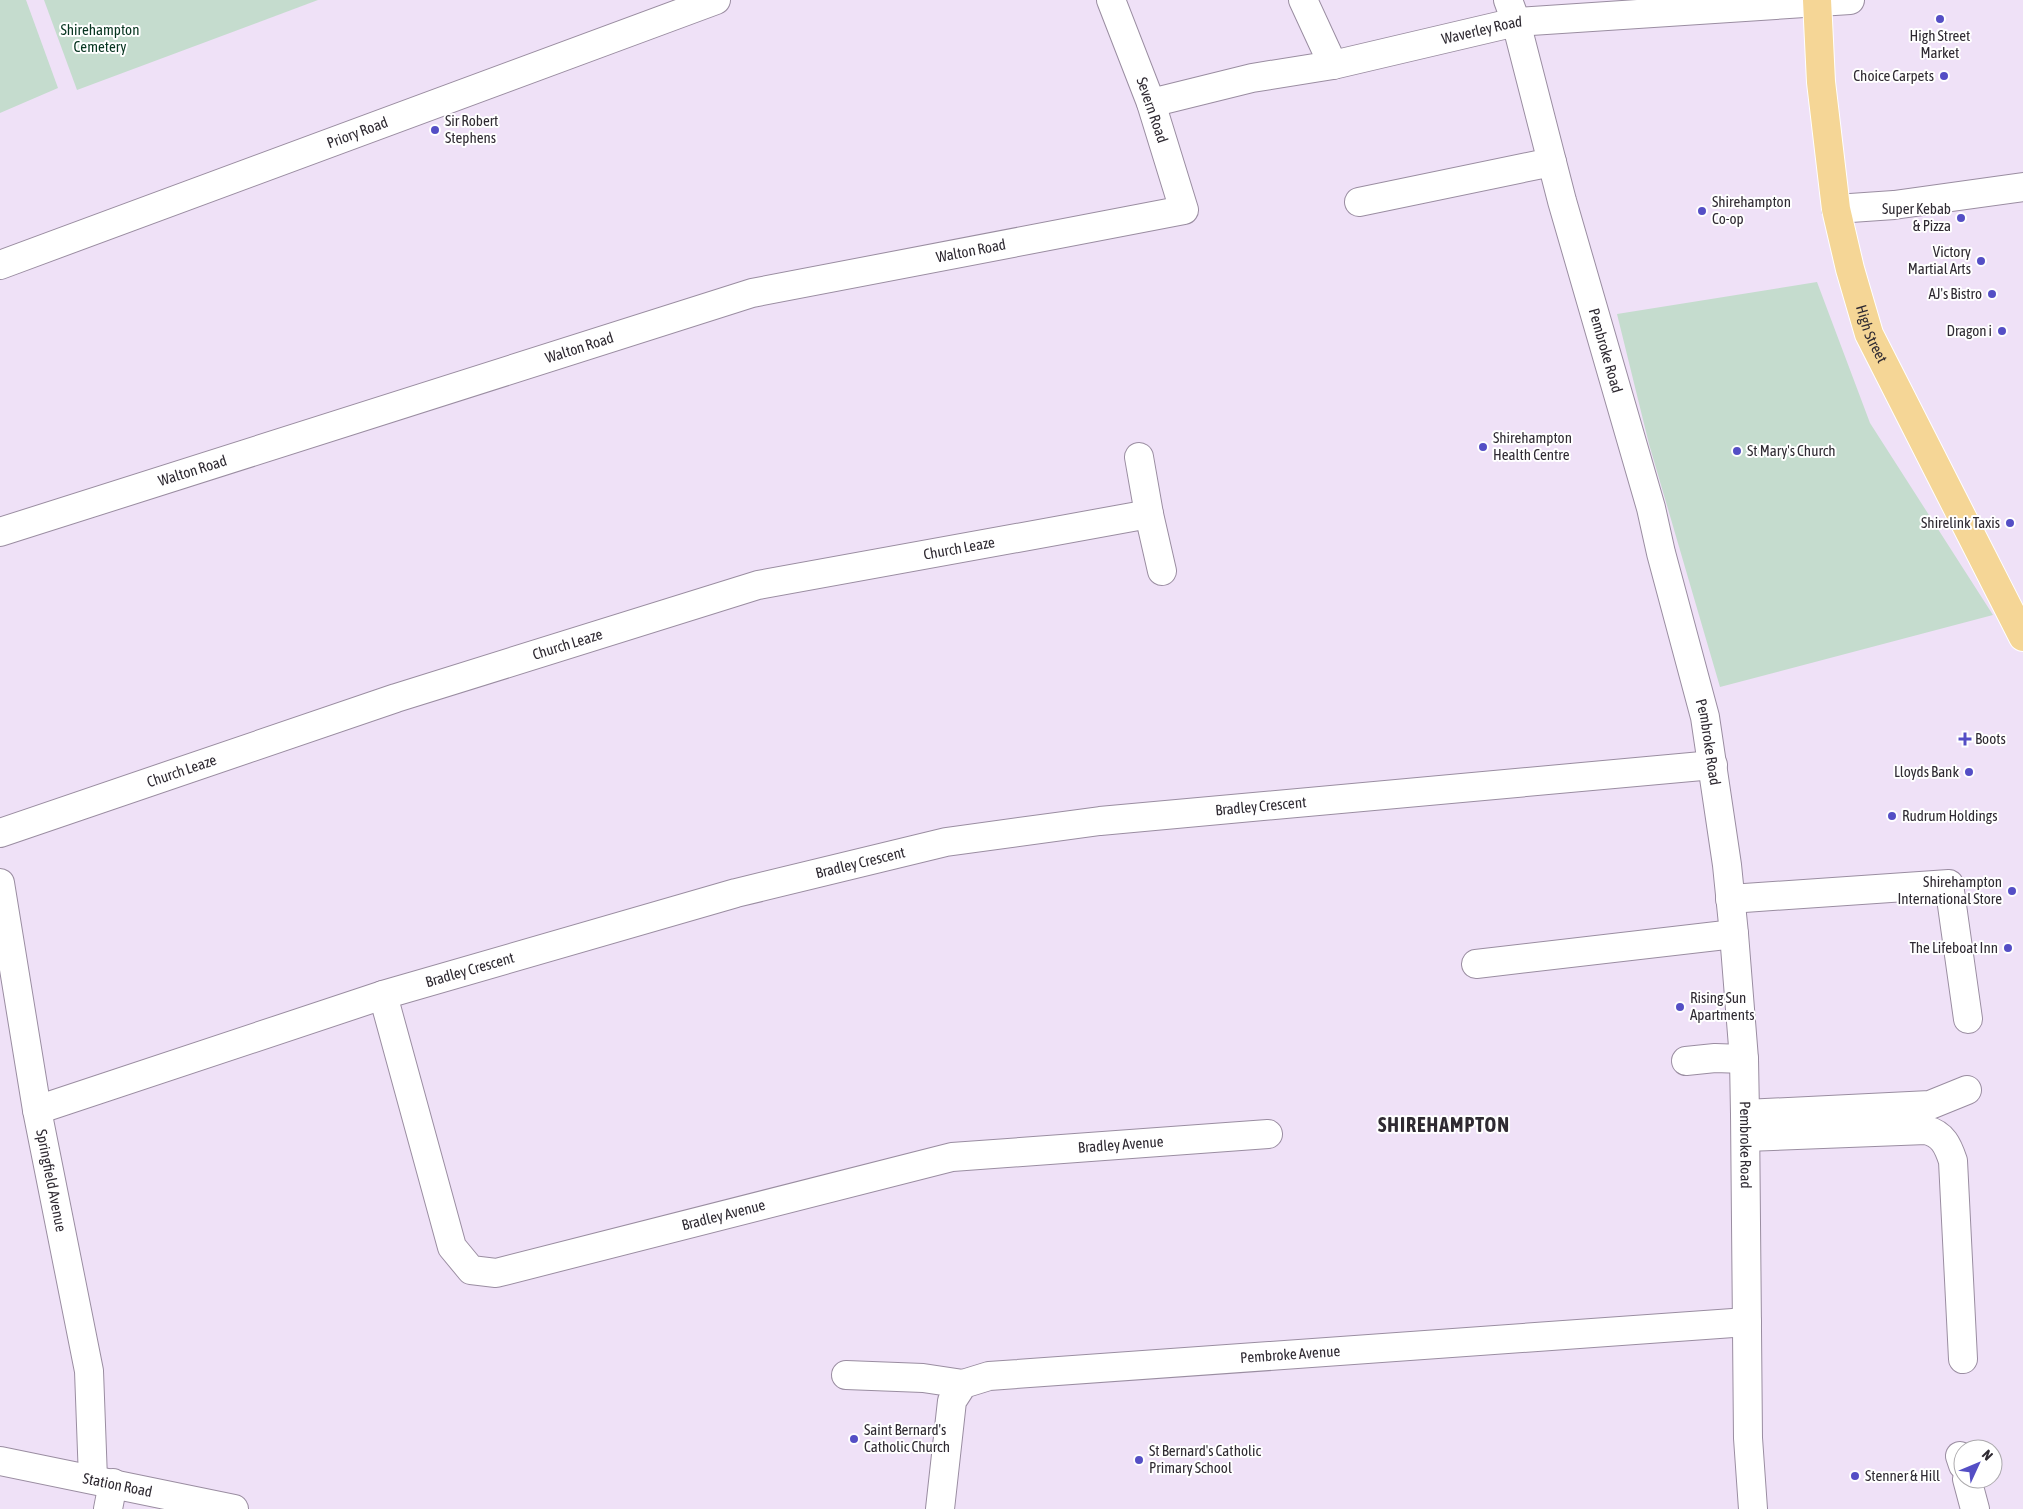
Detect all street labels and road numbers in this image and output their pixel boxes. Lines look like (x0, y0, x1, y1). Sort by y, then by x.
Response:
street label: Waverley Road (1440, 13, 1523, 47)
street label: Severn Road (1133, 75, 1172, 145)
street label: Priory Road (324, 113, 390, 151)
street label: Walton Road (935, 235, 1007, 265)
street label: High Street (1853, 303, 1891, 365)
street label: Pembroke Road (1586, 306, 1626, 395)
street label: Walton Road (543, 329, 616, 366)
street label: Walton Road (156, 452, 229, 489)
street label: Church Leaze (922, 533, 996, 563)
street label: Church Leaze (530, 625, 605, 663)
street label: Pembroke Road (1692, 697, 1724, 786)
street label: Church Leaze (145, 751, 219, 790)
street label: Bradley Crescent (1214, 793, 1307, 818)
street label: Bradley Crescent (814, 843, 907, 881)
street label: Bradley Crescent (423, 949, 516, 990)
street label: Pembroke Road (1737, 1101, 1755, 1189)
street label: Springfield Avenue (33, 1128, 70, 1233)
street label: Bradley Avenue (1077, 1133, 1164, 1156)
street label: Bradley Avenue (680, 1196, 767, 1233)
street label: Pembroke Avenue (1240, 1342, 1341, 1366)
street label: Station Road (81, 1469, 154, 1500)

